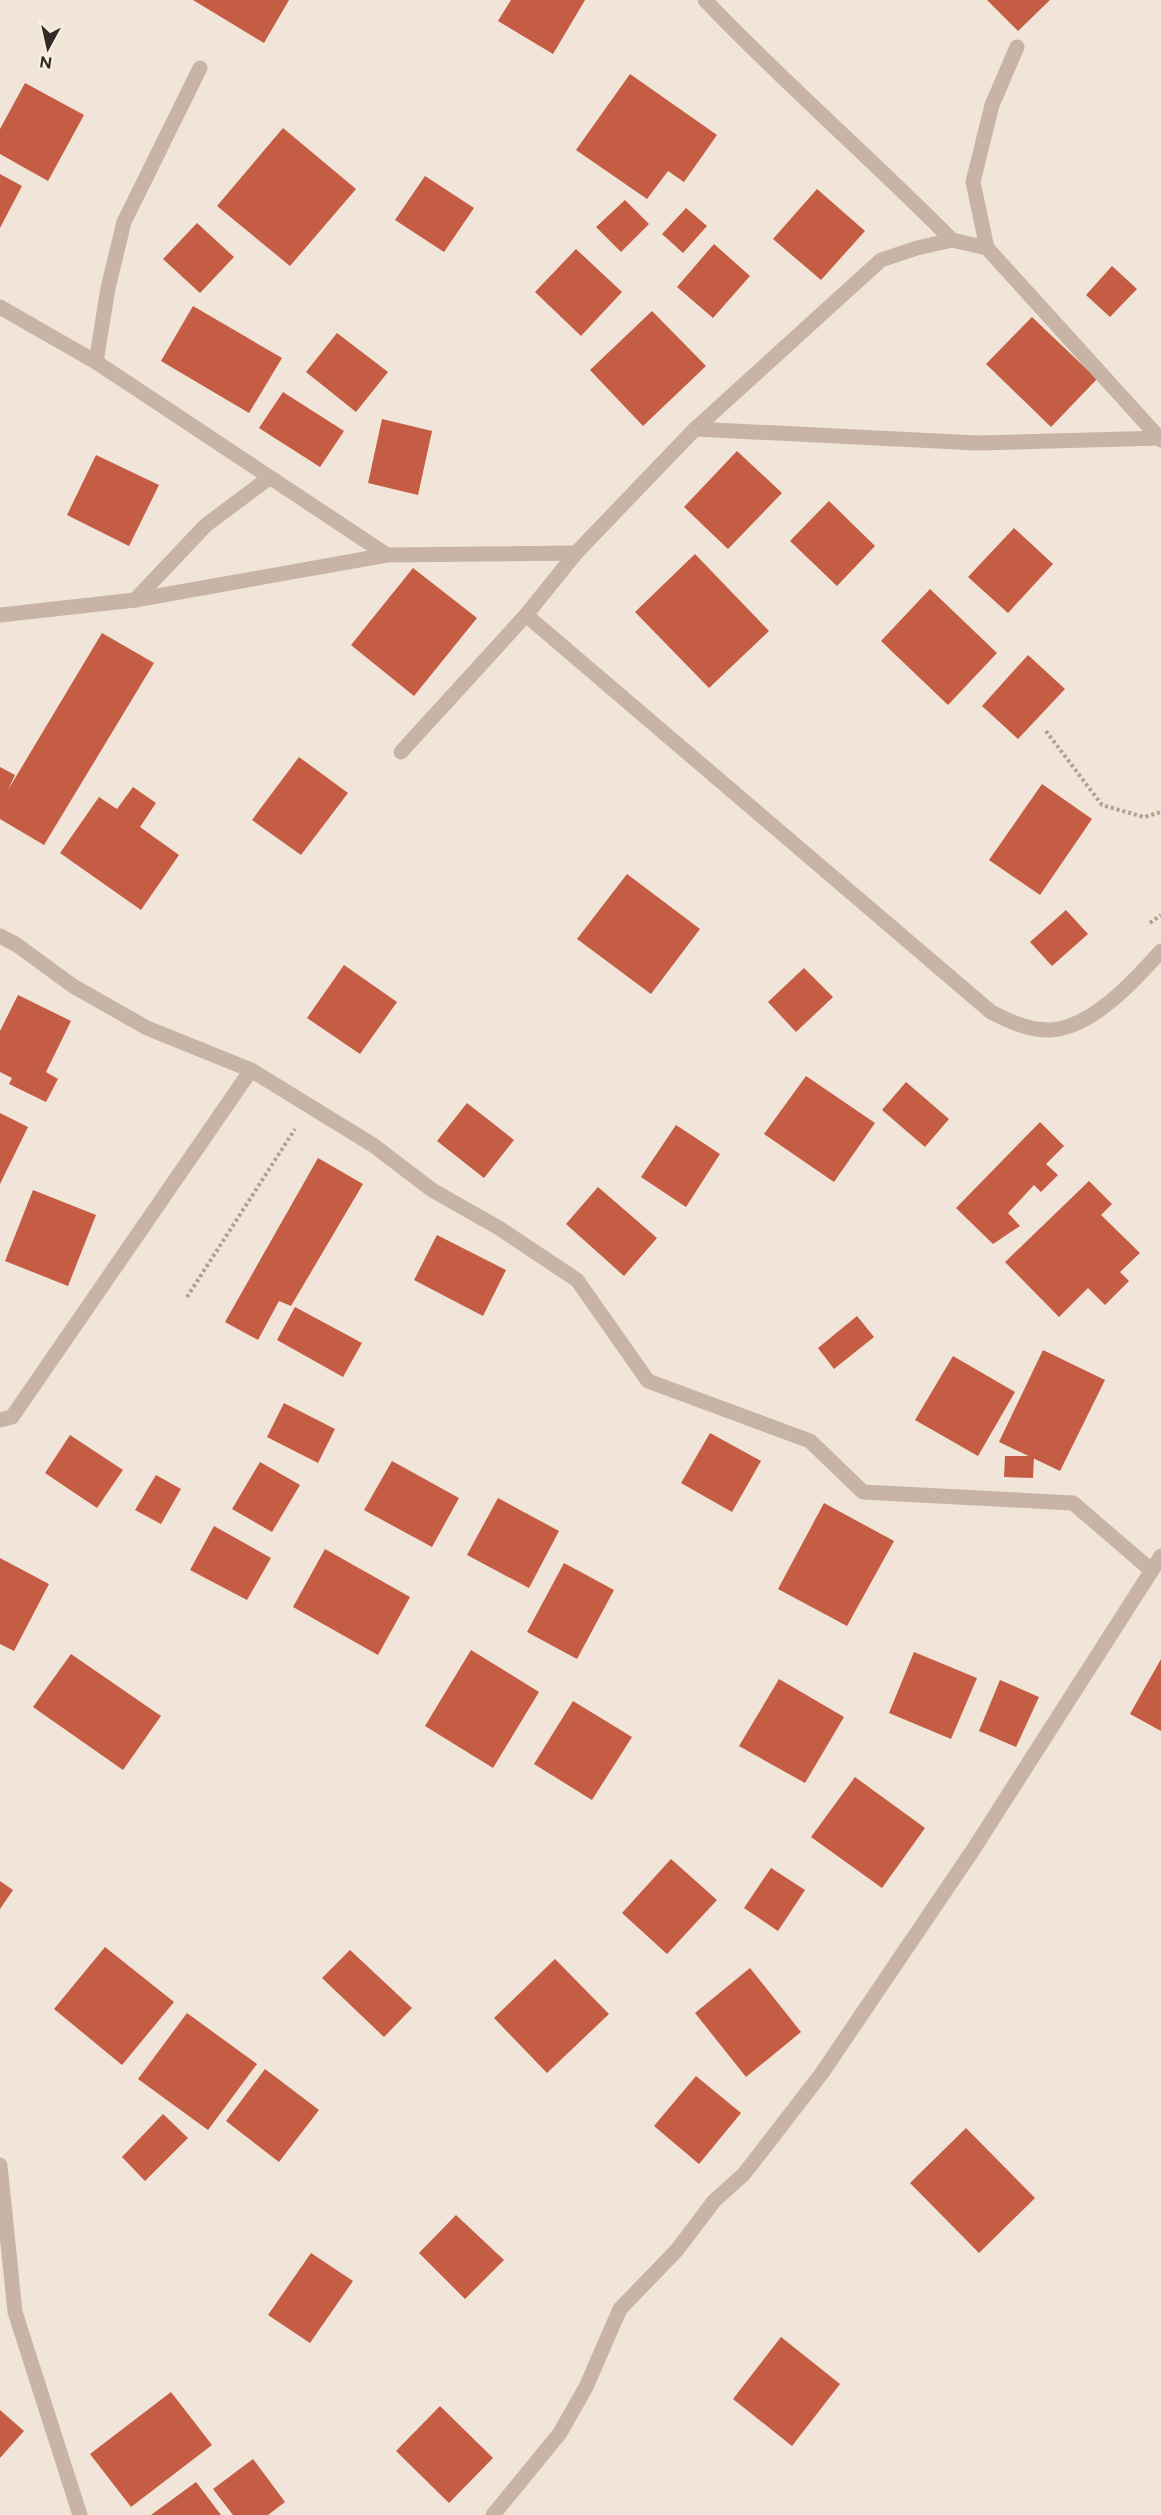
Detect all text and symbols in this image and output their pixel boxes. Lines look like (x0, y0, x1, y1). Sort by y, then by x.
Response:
north arrow (18, 18, 78, 78)
text: N (39, 52, 53, 73)

